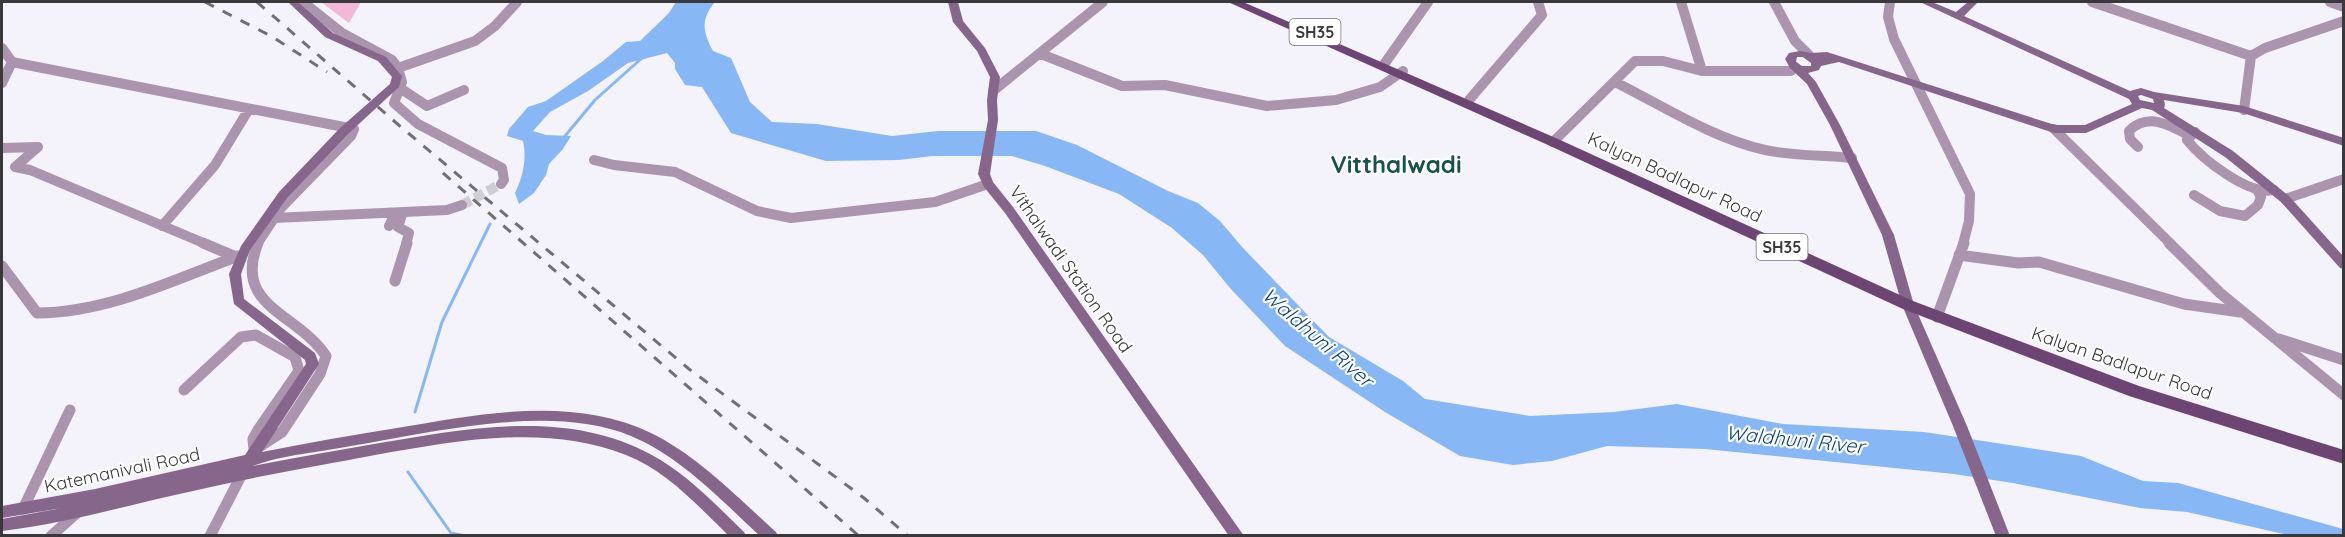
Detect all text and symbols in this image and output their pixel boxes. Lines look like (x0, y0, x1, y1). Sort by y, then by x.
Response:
road number: SH35 (1290, 19, 1340, 45)
street label: Kalyan Badlapur Road (1584, 127, 1766, 227)
district label: Vitthalwadi (1330, 149, 1462, 179)
street label: Vithalwadi Station Road (1004, 181, 1138, 357)
road number: SH35 (1756, 234, 1808, 260)
water label: Waldhuni River (1257, 282, 1380, 394)
street label: Kalyan Badlapur Road (2029, 321, 2215, 405)
water label: Waldhuni River (1725, 419, 1868, 459)
street label: Katemanivali Road (42, 442, 202, 498)

